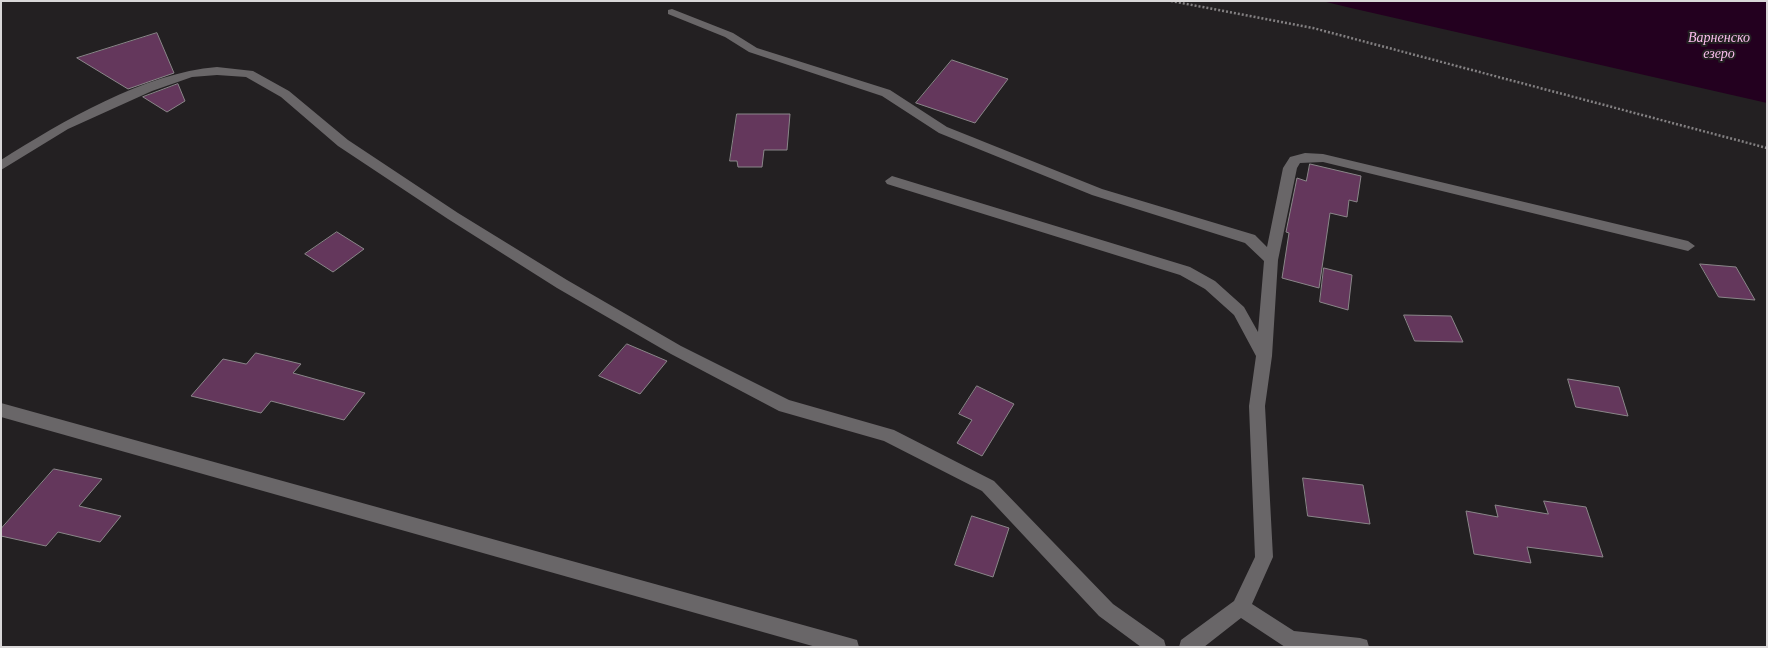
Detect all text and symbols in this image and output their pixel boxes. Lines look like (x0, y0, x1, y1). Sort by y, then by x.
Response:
water label: Варненско езеро (1688, 30, 1750, 62)

